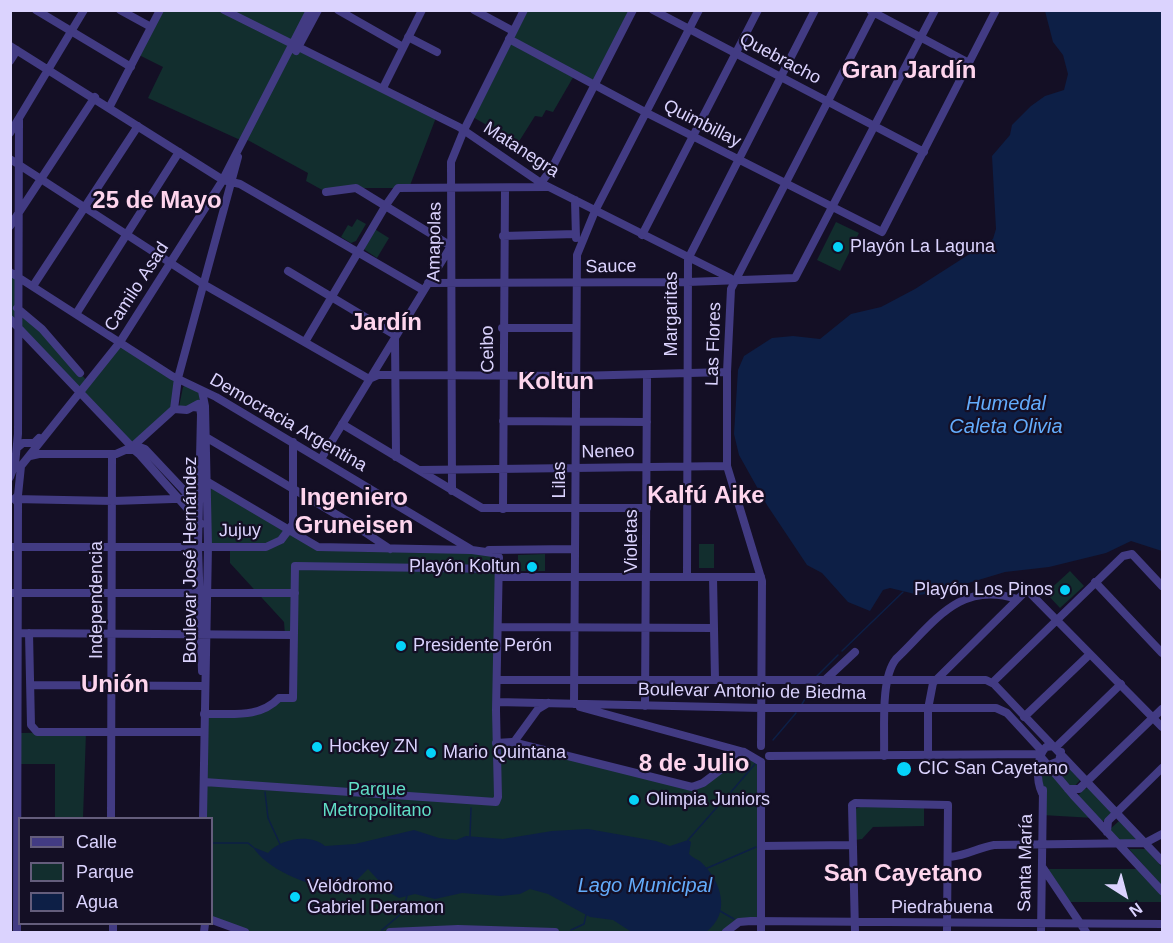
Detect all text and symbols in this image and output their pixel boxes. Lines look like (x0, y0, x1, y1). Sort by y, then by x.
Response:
street label: Quebracho (736, 29, 824, 89)
district label: Gran Jardín (842, 57, 976, 85)
street label: Quimbillay (660, 95, 744, 153)
street label: Matanegra (479, 118, 563, 182)
district label: 25 de Mayo (92, 187, 222, 215)
street label: Amapolas (424, 202, 446, 282)
place label: Playón La Laguna (850, 236, 995, 258)
street label: Camilo Asad (100, 238, 174, 336)
marker: Playón La Laguna (831, 240, 845, 254)
street label: Sauce (585, 256, 637, 278)
street label: Margaritas (661, 271, 683, 357)
street label: Las Flores (702, 302, 726, 386)
district label: Jardín (350, 309, 422, 337)
street label: Ceibo (477, 325, 499, 373)
district label: Koltun (518, 368, 594, 396)
street label: Democracia Argentina (205, 369, 371, 477)
water label: Humedal Caleta Olivia (949, 392, 1063, 439)
street label: Neneo (581, 441, 635, 463)
street label: Boulevar José Hernández (180, 456, 202, 664)
street label: Lilas (549, 461, 571, 499)
district label: Kalfú Aike (647, 482, 765, 510)
district label: Ingeniero Gruneisen (295, 484, 413, 540)
street label: Violetas (621, 509, 643, 573)
street label: Jujuy (219, 520, 261, 542)
street label: Independencia (86, 541, 108, 659)
place label: Playón Koltun (409, 556, 520, 578)
marker: Playón Koltun (525, 560, 539, 574)
place label: Playón Los Pinos (914, 579, 1053, 601)
marker: Playón Los Pinos (1058, 583, 1072, 597)
place label: Presidente Perón (413, 635, 552, 657)
marker: Presidente Perón (394, 639, 408, 653)
district label: Unión (81, 671, 149, 699)
street label: Boulevar Antonio de Biedma (638, 679, 866, 705)
place label: Hockey ZN (329, 736, 418, 758)
marker: Hockey ZN (310, 740, 324, 754)
place label: Mario Quintana (443, 742, 566, 764)
marker: Mario Quintana (424, 746, 438, 760)
district label: 8 de Julio (639, 750, 749, 778)
place label: CIC San Cayetano (918, 758, 1068, 780)
marker: CIC San Cayetano (895, 760, 913, 778)
park label: Parque Metropolitano (322, 779, 432, 822)
place label: Olimpia Juniors (646, 789, 770, 811)
marker: Olimpia Juniors (627, 793, 641, 807)
street label: Santa María (1014, 814, 1038, 912)
legend (18, 817, 213, 925)
text: Calle (76, 832, 117, 852)
district label: San Cayetano (824, 860, 982, 888)
text: Parque (76, 862, 134, 882)
north arrow (1095, 865, 1155, 925)
water label: Lago Municipal (578, 874, 712, 898)
place label: Velódromo Gabriel Deramon (307, 876, 444, 918)
marker: Velódromo Gabriel Deramon (288, 890, 302, 904)
text: Agua (76, 892, 118, 912)
street label: Piedrabuena (891, 897, 993, 919)
text: N (1126, 900, 1146, 920)

